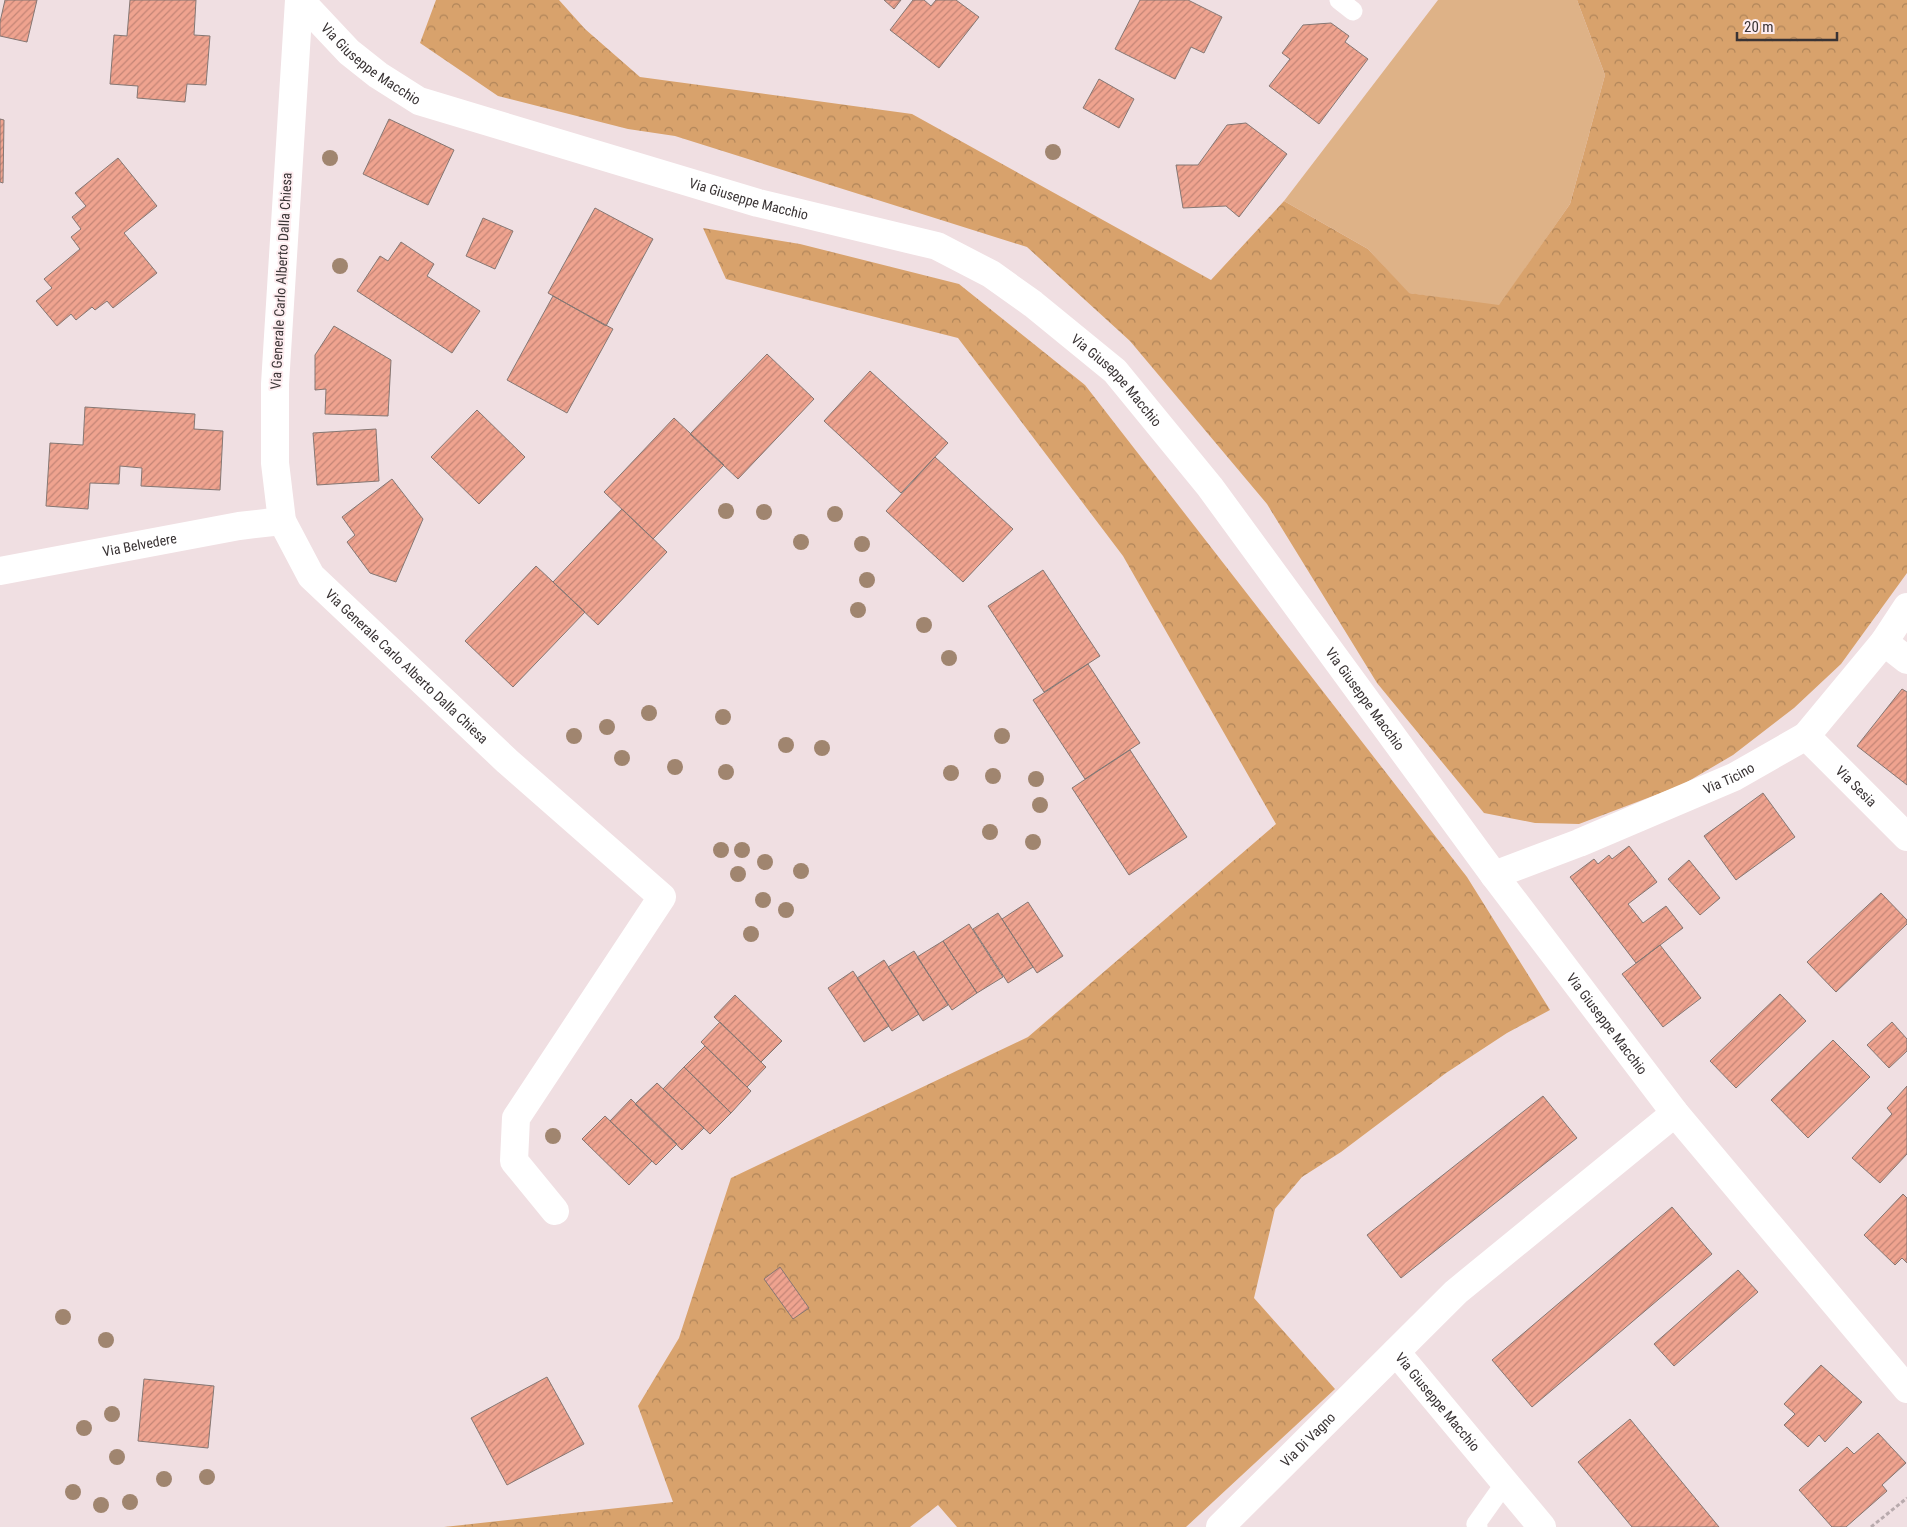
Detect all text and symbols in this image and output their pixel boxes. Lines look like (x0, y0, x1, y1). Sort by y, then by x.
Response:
scale bar (1737, 10, 1837, 42)
text: 20 m (1744, 18, 1774, 36)
street label: Via Giuseppe Macchio (318, 20, 424, 108)
street label: Via Generale Carlo Alberto Dalla Chiesa (267, 172, 295, 390)
street label: Via Giuseppe Macchio (687, 175, 810, 223)
street label: Via Giuseppe Macchio (1068, 331, 1165, 430)
street label: Via Belvedere (101, 530, 178, 560)
street label: Via Generale Carlo Alberto Dalla Chiesa (322, 586, 491, 747)
street label: Via Giuseppe Macchio (1322, 645, 1408, 753)
street label: Via Ticino (1701, 759, 1757, 797)
street label: Via Sesia (1832, 762, 1880, 810)
street label: Via Giuseppe Macchio (1563, 970, 1651, 1078)
street label: Via Giuseppe Macchio (1392, 1350, 1483, 1454)
street label: Via Di Vagno (1277, 1409, 1338, 1470)

